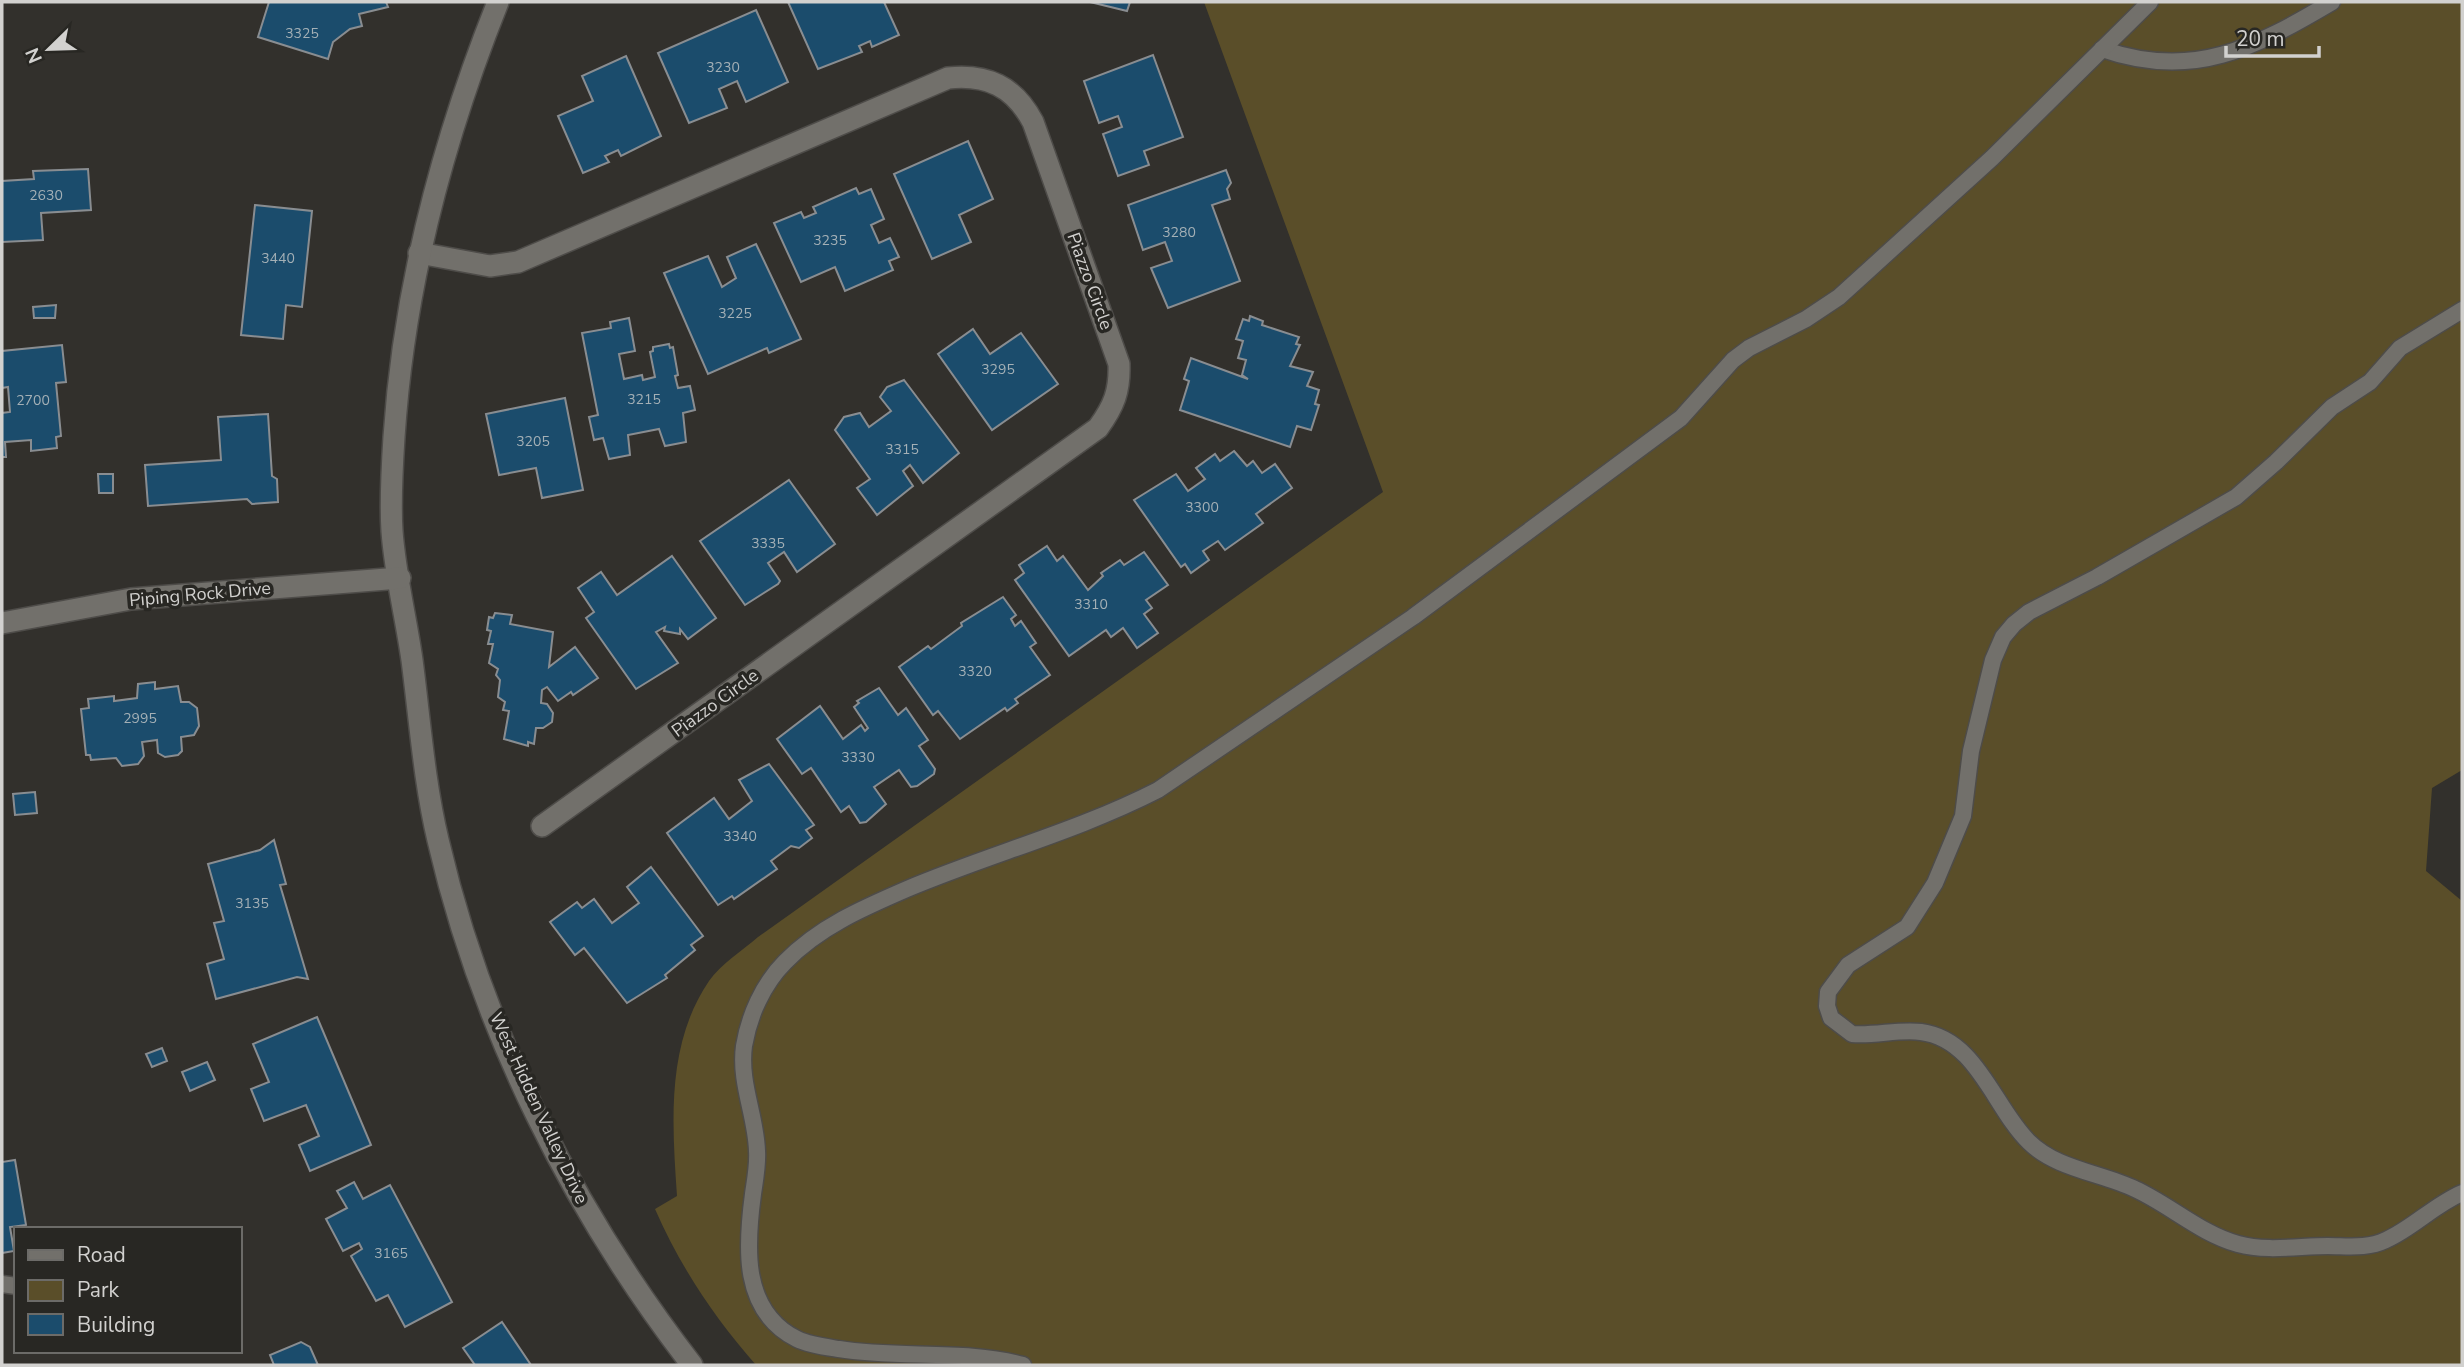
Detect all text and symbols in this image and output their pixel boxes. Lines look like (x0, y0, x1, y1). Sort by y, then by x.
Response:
north arrow (14, 14, 84, 84)
scale bar (2226, 14, 2319, 58)
house number: 3325 (285, 24, 319, 43)
text: 20 m (2236, 25, 2285, 53)
text: N (20, 44, 49, 67)
house number: 3230 (706, 58, 740, 77)
house number: 2630 (29, 186, 63, 205)
house number: 3280 (1162, 223, 1196, 242)
street label: Piazzo Circle (1061, 229, 1119, 333)
house number: 3235 (813, 231, 847, 250)
house number: 3440 (261, 249, 295, 268)
house number: 3225 (718, 304, 752, 323)
house number: 3295 (981, 360, 1015, 379)
house number: 3215 (627, 390, 661, 409)
house number: 2700 (16, 391, 50, 410)
house number: 3205 (516, 432, 550, 451)
house number: 3315 (885, 440, 919, 459)
house number: 3300 (1185, 498, 1219, 517)
house number: 3335 (751, 534, 785, 553)
street label: Piping Rock Drive (128, 576, 272, 612)
house number: 3310 (1074, 595, 1108, 614)
house number: 3320 (958, 662, 992, 681)
street label: Piazzo Circle (667, 663, 763, 743)
house number: 2995 (123, 709, 157, 728)
house number: 3330 (841, 748, 875, 767)
house number: 3340 (723, 827, 757, 846)
house number: 3135 (235, 894, 269, 913)
street label: West Hidden Valley Drive (484, 1008, 594, 1208)
legend (14, 1227, 242, 1353)
text: Road (77, 1241, 126, 1269)
house number: 3165 (374, 1244, 408, 1263)
text: Park (77, 1276, 119, 1304)
text: Building (77, 1311, 155, 1339)

